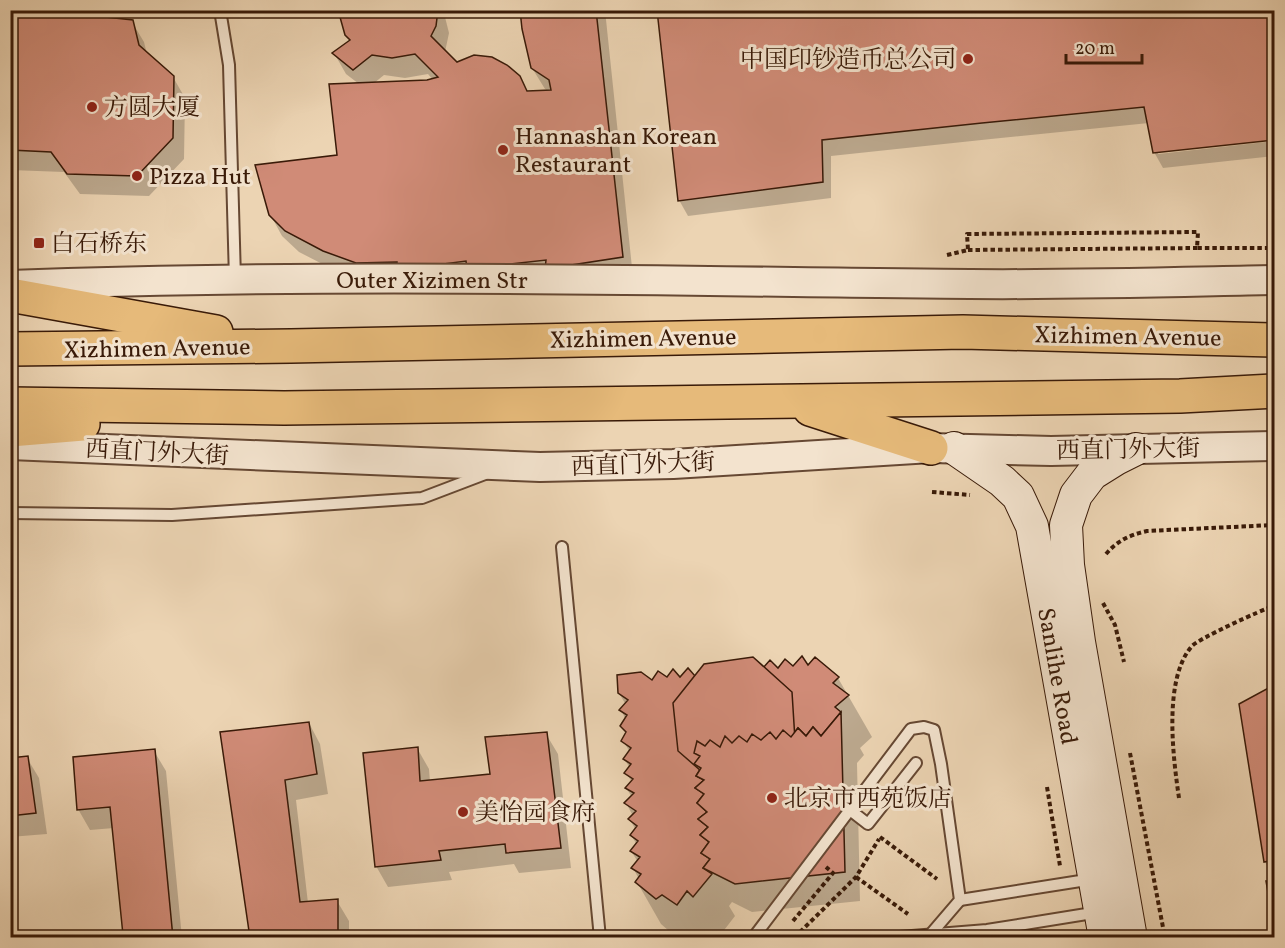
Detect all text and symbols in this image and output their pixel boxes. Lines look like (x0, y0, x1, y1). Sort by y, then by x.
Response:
scale bar (1066, 27, 1142, 65)
text: 20 m (1075, 37, 1115, 62)
place label: 中国印钞造币总公司 (740, 44, 956, 78)
marker: 中国印钞造币总公司 (961, 52, 975, 66)
place label: 方圆大厦 (104, 92, 200, 126)
marker: 方圆大厦 (85, 100, 99, 114)
place label: Hannashan Korean Restaurant (515, 121, 717, 183)
marker: Hannashan Korean Restaurant (496, 143, 510, 157)
place label: Pizza Hut (149, 161, 251, 195)
marker: Pizza Hut (130, 169, 144, 183)
place label: 白石桥东 (51, 228, 147, 262)
marker: 白石桥东 (32, 236, 46, 250)
street label: Outer Xizimen Str (336, 265, 528, 299)
street label: Xizhimen Avenue (1034, 319, 1222, 357)
street label: Xizhimen Avenue (549, 321, 737, 359)
street label: Xizhimen Avenue (63, 331, 251, 369)
street label: 西直门外大街 (84, 433, 230, 475)
street label: 西直门外大街 (1056, 433, 1200, 469)
street label: 西直门外大街 (571, 446, 716, 486)
street label: Sanlihe Road (1027, 605, 1085, 748)
place label: 北京市西苑饭店 (784, 783, 952, 817)
marker: 北京市西苑饭店 (765, 791, 779, 805)
place label: 美怡园食府 (475, 797, 595, 831)
marker: 美怡园食府 (456, 805, 470, 819)

